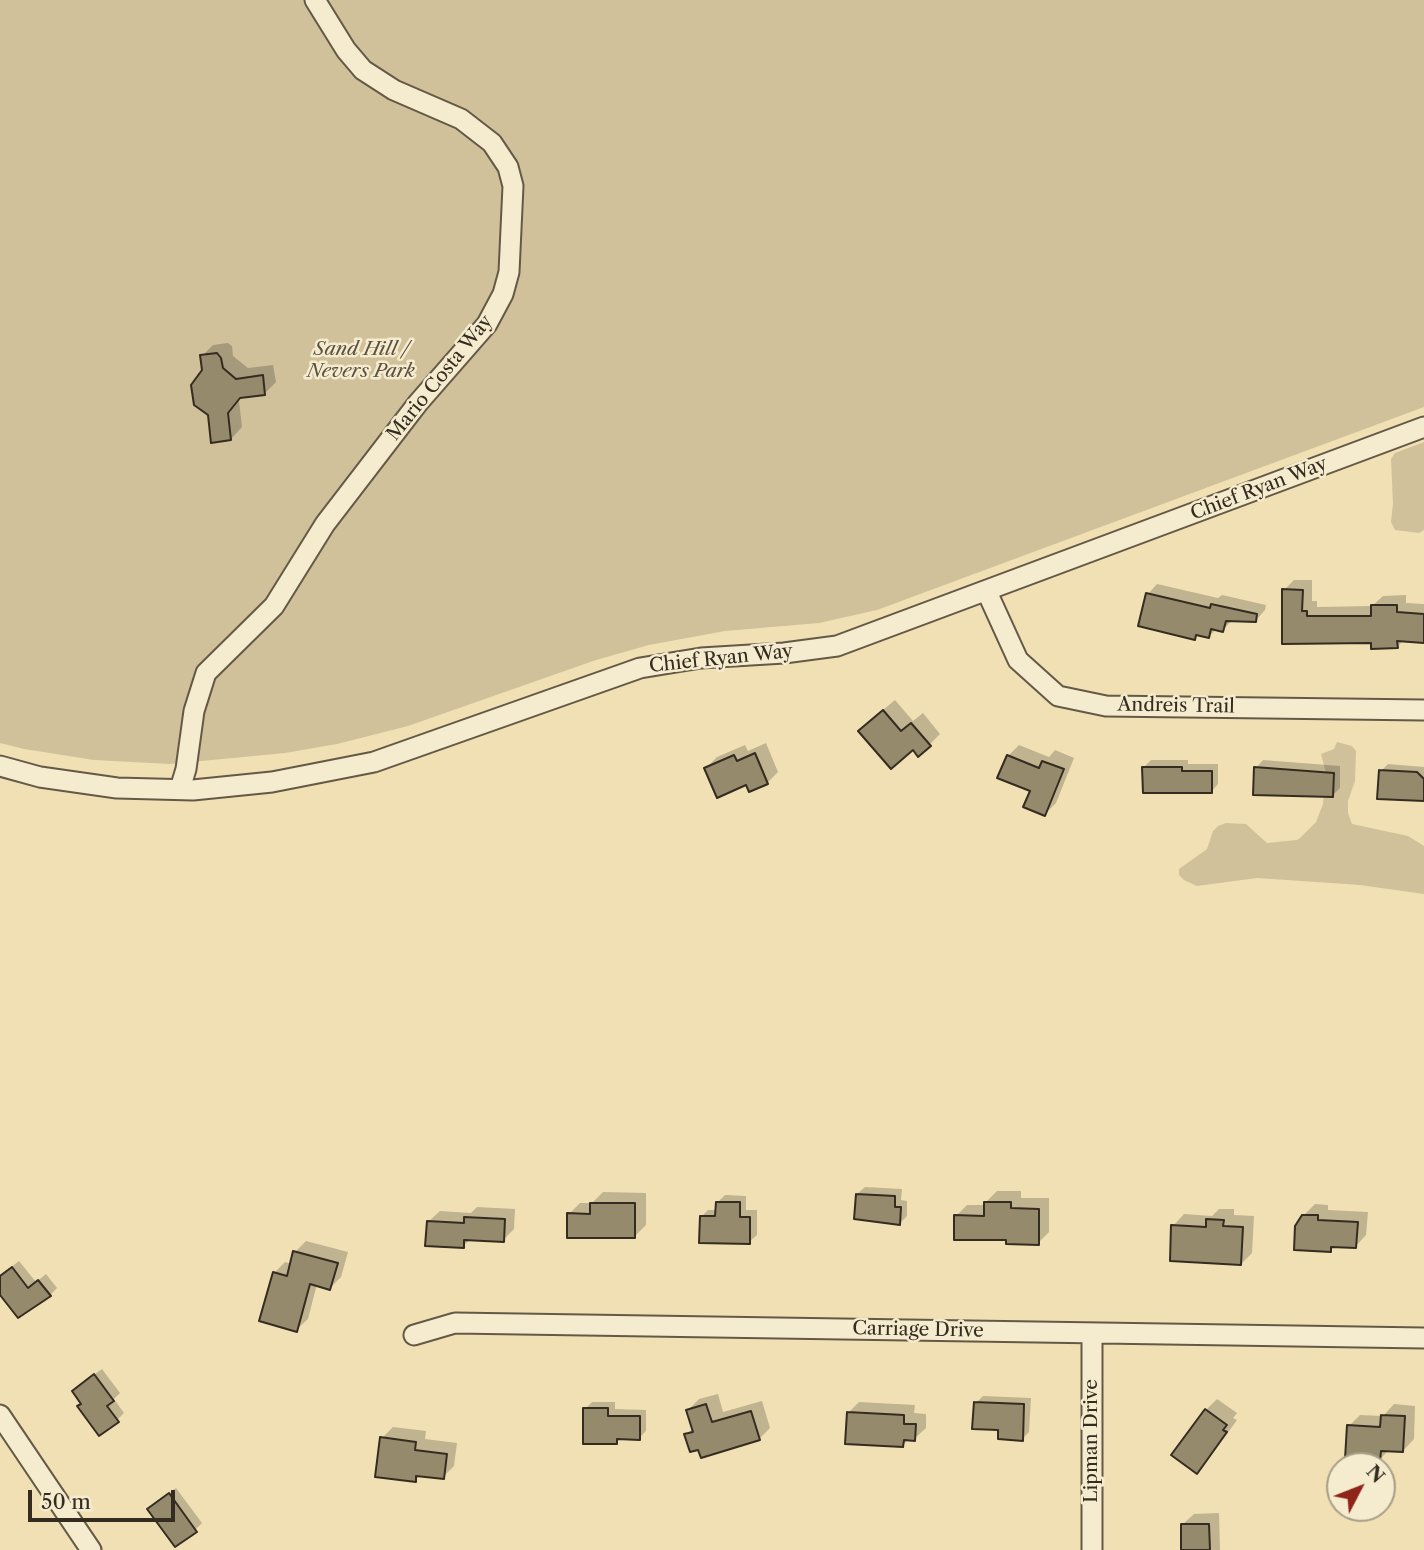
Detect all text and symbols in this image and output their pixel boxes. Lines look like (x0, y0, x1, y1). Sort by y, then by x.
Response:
street label: Mario Costa Way (382, 311, 498, 445)
park label: Sand Hill / Nevers Park (307, 339, 415, 383)
street label: Chief Ryan Way (1188, 452, 1330, 526)
street label: Chief Ryan Way (648, 640, 794, 678)
street label: Andreis Trail (1117, 694, 1235, 718)
street label: Carriage Drive (852, 1317, 984, 1343)
street label: Lipman Drive (1081, 1379, 1103, 1503)
north arrow (1326, 1452, 1396, 1522)
text: N (1361, 1460, 1390, 1488)
scale bar (32, 1476, 178, 1520)
text: 50 m (41, 1489, 91, 1514)

